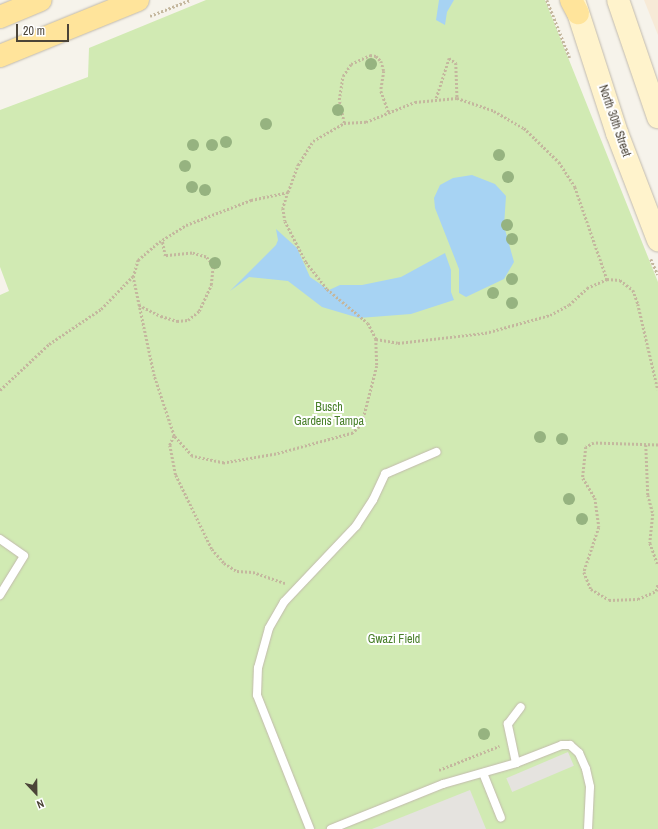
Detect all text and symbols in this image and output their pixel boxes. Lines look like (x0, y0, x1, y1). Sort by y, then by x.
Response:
scale bar (18, 16, 71, 42)
text: 20 m (23, 23, 45, 39)
street label: North 30th Street (595, 83, 633, 159)
park label: Busch Gardens Tampa (294, 401, 364, 429)
park label: Gwazi Field (368, 633, 420, 647)
north arrow (16, 773, 56, 813)
text: N (35, 796, 46, 812)

